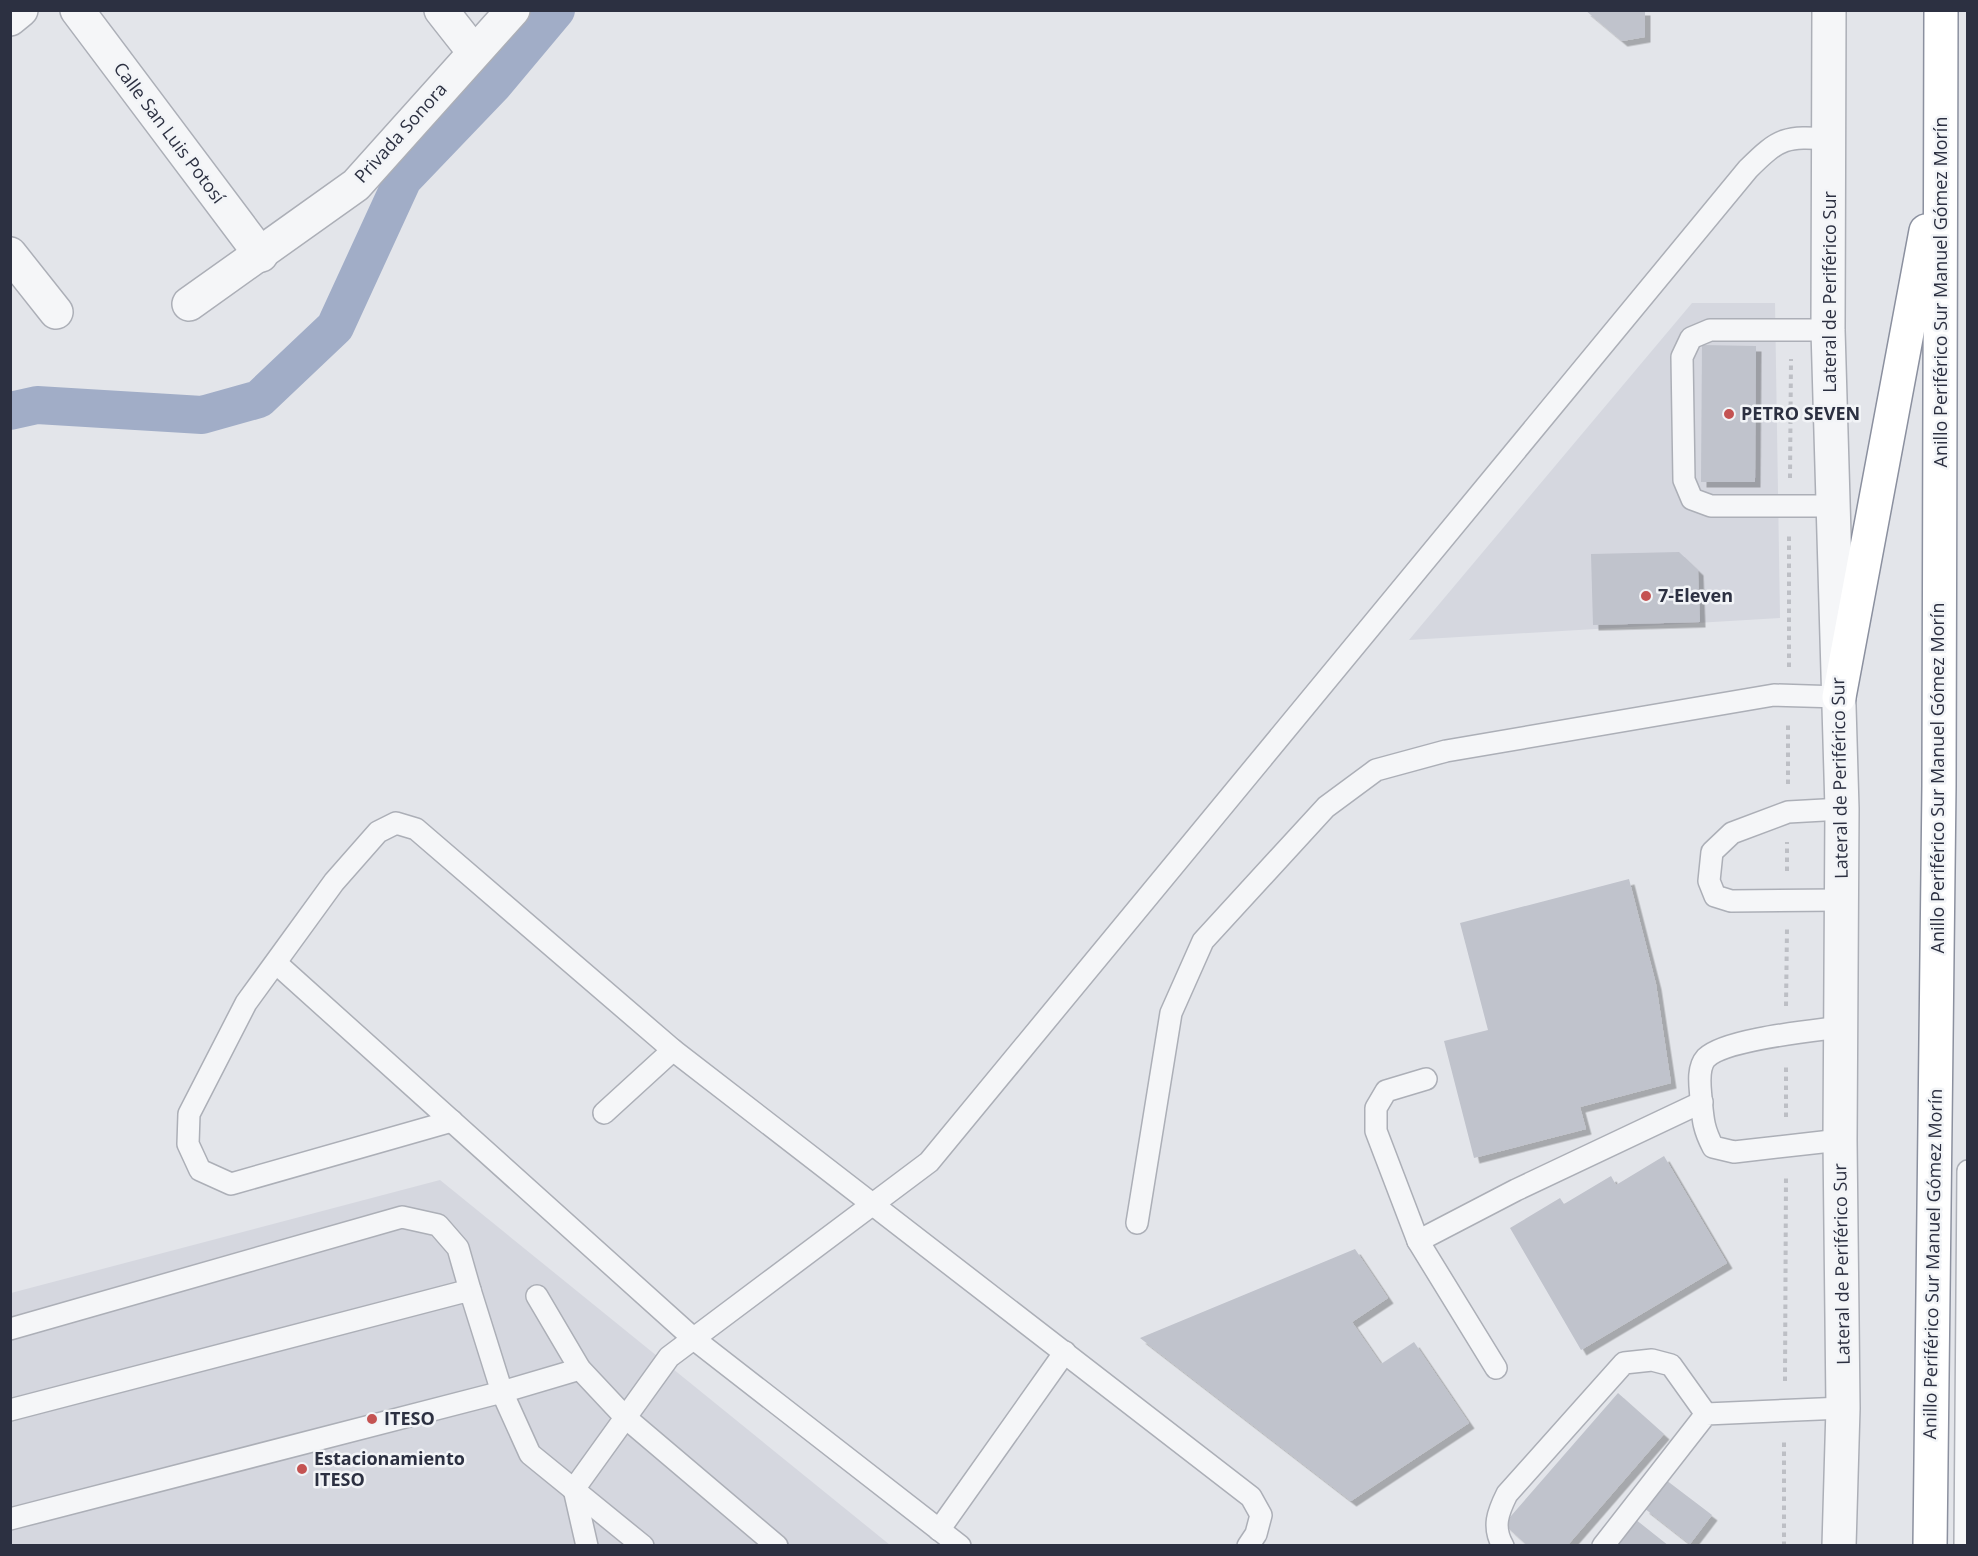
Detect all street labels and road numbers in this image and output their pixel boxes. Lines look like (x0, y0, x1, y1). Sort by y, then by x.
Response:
street label: Calle San Luis Potosí (109, 57, 231, 208)
street label: Privada Sonora (349, 77, 452, 188)
street label: Anillo Periférico Sur Manuel Gómez Morín (1928, 117, 1952, 467)
street label: Lateral de Periférico Sur (1817, 191, 1841, 393)
street label: Anillo Periférico Sur Manuel Gómez Morín (1925, 603, 1949, 953)
street label: Lateral de Periférico Sur (1825, 676, 1853, 879)
street label: Anillo Periférico Sur Manuel Gómez Morín (1917, 1088, 1947, 1440)
street label: Lateral de Periférico Sur (1827, 1162, 1855, 1365)

